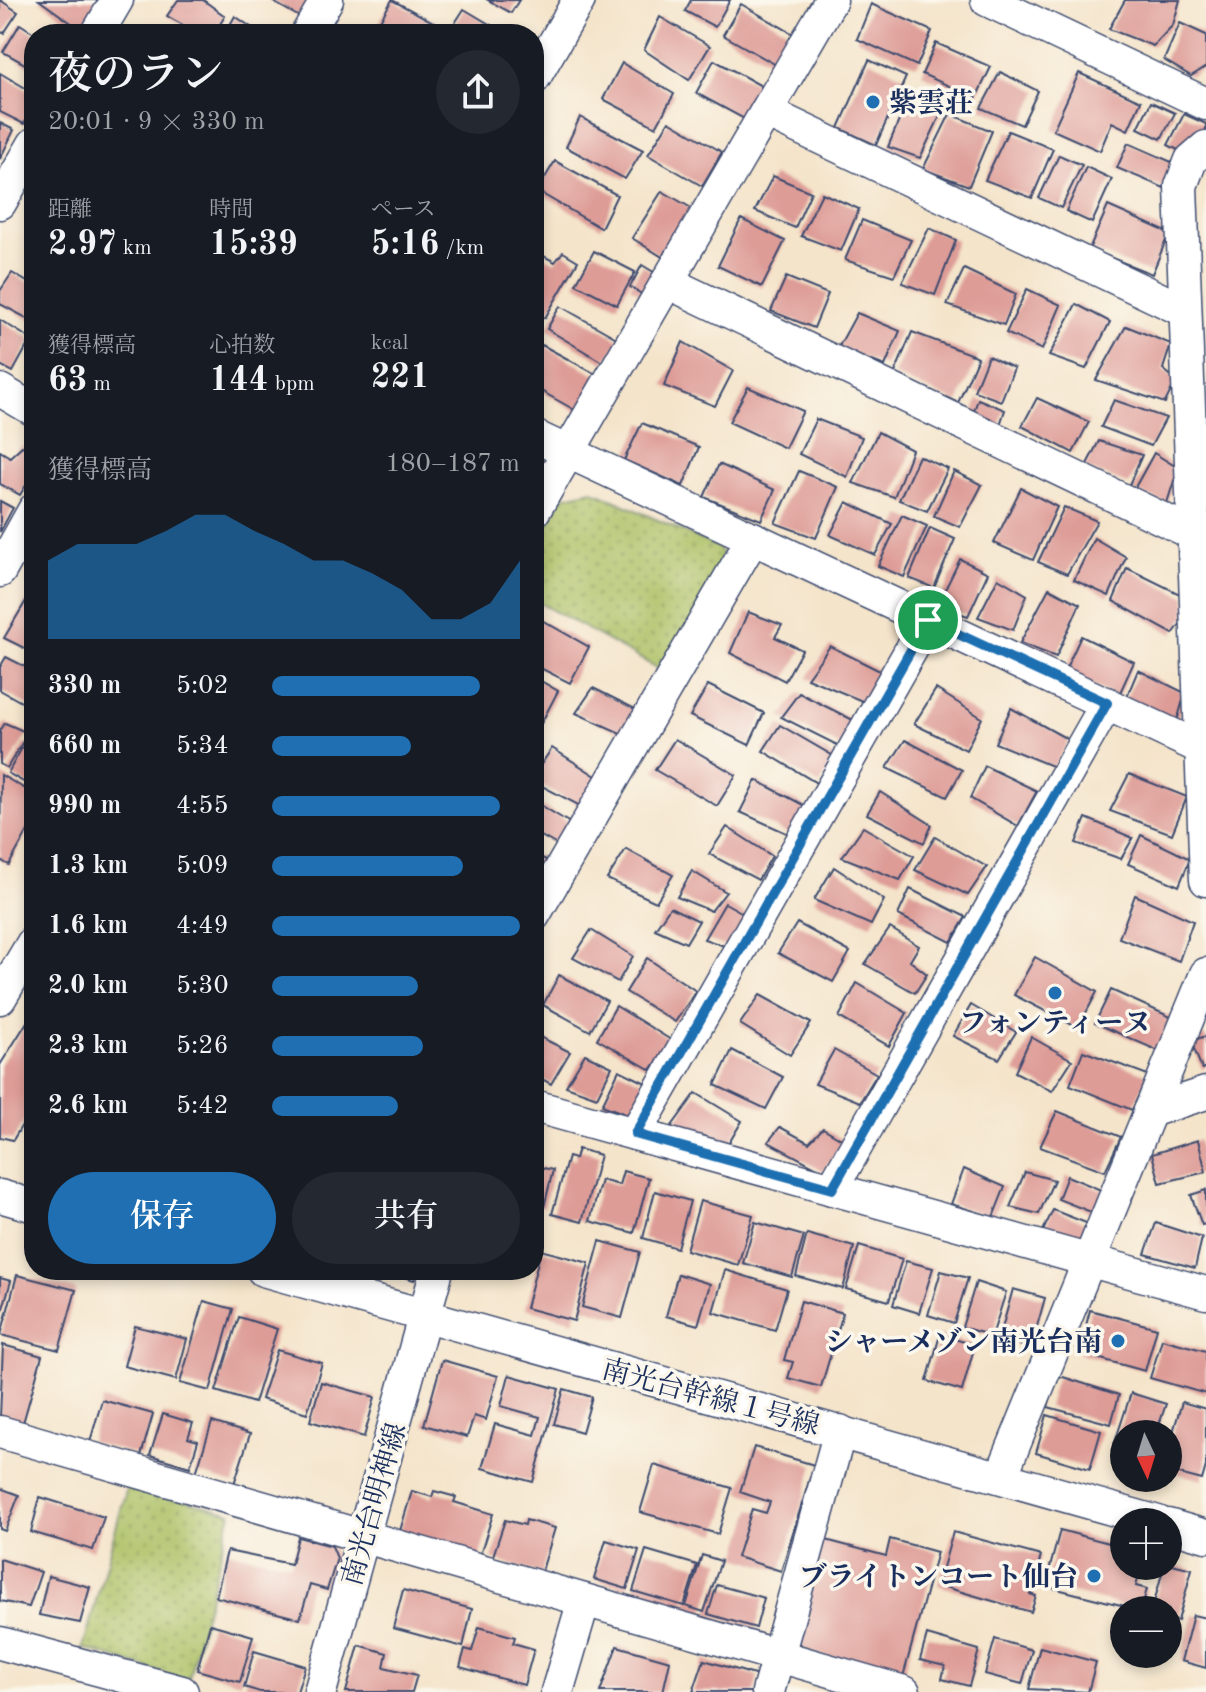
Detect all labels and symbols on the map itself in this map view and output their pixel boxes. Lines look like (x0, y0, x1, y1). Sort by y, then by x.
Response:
place label: 紫雲荘 (889, 87, 973, 119)
marker: 紫雲荘 (864, 93, 882, 111)
pin (894, 586, 962, 654)
marker: フォンティーヌ (1046, 984, 1064, 1002)
place label: フォンティーヌ (959, 1010, 1151, 1039)
place label: シャーメゾン南光台南 (825, 1327, 1102, 1358)
marker: シャーメゾン南光台南 (1109, 1332, 1127, 1350)
street label: 南光台幹線１号線 (598, 1353, 823, 1441)
street label: 南光台明神線 (336, 1419, 412, 1589)
north arrow (1110, 1420, 1182, 1492)
place label: ブライトンコート仙台 (799, 1562, 1078, 1593)
marker: ブライトンコート仙台 (1085, 1567, 1103, 1585)

